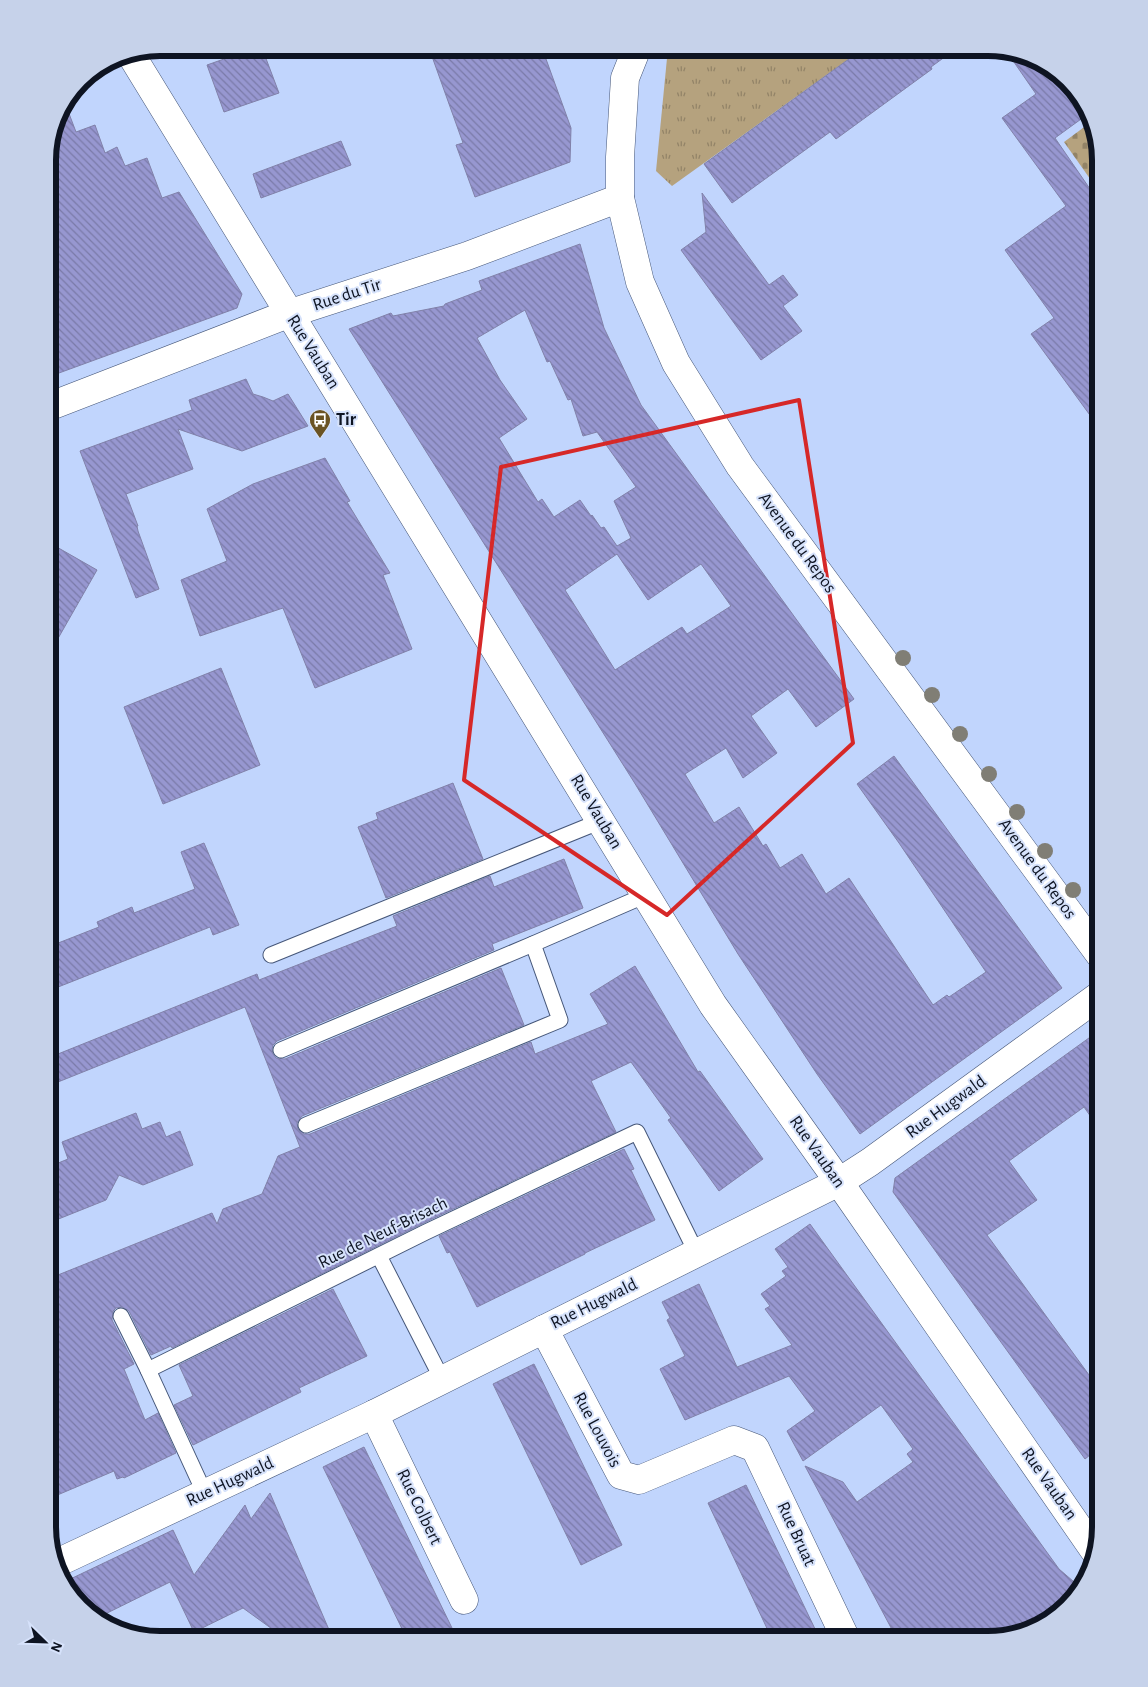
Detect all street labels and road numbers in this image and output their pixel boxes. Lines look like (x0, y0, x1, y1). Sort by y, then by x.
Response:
street label: Rue du Tir (311, 275, 383, 314)
street label: Rue Vauban (283, 312, 343, 392)
street label: Avenue du Repos (755, 489, 839, 597)
street label: Rue Vauban (567, 772, 625, 852)
street label: Avenue du Repos (995, 815, 1079, 923)
street label: Rue Hugwald (903, 1072, 989, 1142)
street label: Rue Vauban (786, 1113, 848, 1191)
street label: Rue de Neuf-Brisach (316, 1194, 450, 1272)
street label: Rue Hugwald (548, 1275, 640, 1333)
street label: Rue Louvois (570, 1389, 624, 1471)
street label: Rue Vauban (1018, 1445, 1080, 1523)
street label: Rue Hugwald (184, 1454, 276, 1510)
street label: Rue Colbert (393, 1466, 445, 1548)
street label: Rue Bruat (773, 1499, 819, 1569)

